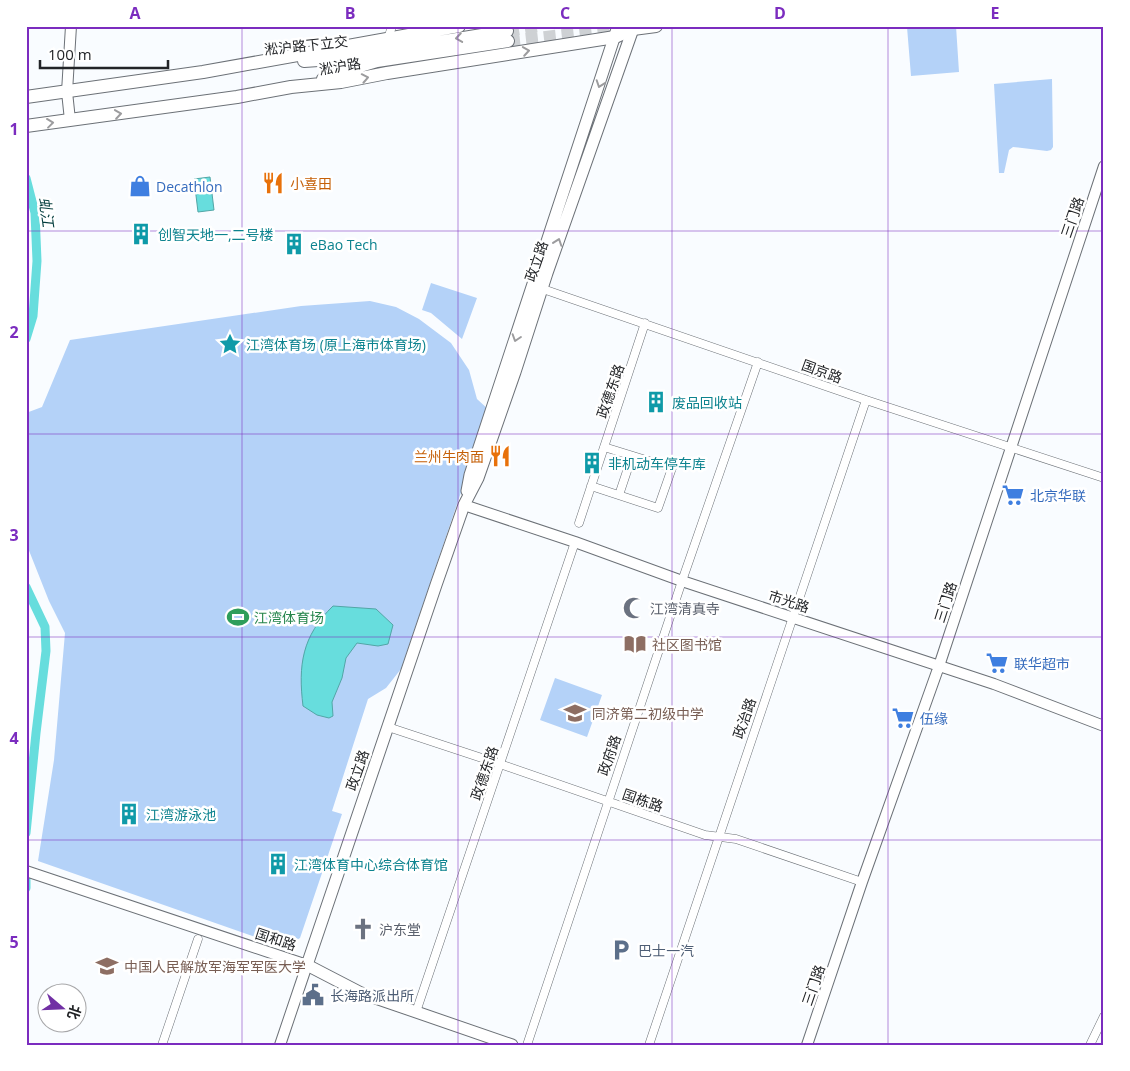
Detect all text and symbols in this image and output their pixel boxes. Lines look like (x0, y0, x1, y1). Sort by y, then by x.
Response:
text: A (129, 2, 141, 24)
text: B (345, 2, 355, 24)
text: C (560, 2, 570, 24)
text: D (774, 2, 786, 24)
text: E (991, 2, 1000, 24)
street label: 淞沪路下立交 (263, 31, 349, 59)
one-way arrow (454, 32, 462, 43)
scale bar (40, 38, 168, 70)
text: 100 m (48, 44, 92, 64)
one-way arrow (521, 47, 530, 57)
street label: 淞沪路 (318, 53, 362, 79)
one-way arrow (361, 73, 370, 83)
one-way arrow (596, 79, 606, 87)
one-way arrow (114, 109, 122, 120)
text: 1 (9, 118, 19, 140)
one-way arrow (46, 118, 54, 129)
restaurant icon: 小喜田 (260, 170, 286, 196)
shop icon: Decathlon (127, 173, 153, 199)
place label: 小喜田 (290, 174, 332, 193)
place label: Decathlon (156, 177, 223, 196)
street label: 三门路 (1056, 194, 1088, 240)
water label: 虬江 (35, 196, 59, 230)
building icon: 创智天地一,二号楼 (128, 221, 154, 247)
place label: 创智天地一,二号楼 (158, 225, 274, 244)
building icon: eBao Tech (281, 231, 307, 257)
place label: eBao Tech (310, 235, 378, 254)
street label: 政立路 (520, 238, 552, 284)
one-way arrow (552, 239, 562, 247)
text: 2 (9, 321, 19, 343)
place icon: 江湾体育场 (原上海市体育场) (217, 331, 243, 357)
one-way arrow (512, 333, 522, 341)
place label: 江湾体育场 (原上海市体育场) (246, 335, 426, 354)
street label: 国京路 (799, 355, 845, 387)
street label: 政德东路 (592, 361, 628, 421)
building icon: 废品回收站 (643, 389, 669, 415)
place label: 废品回收站 (672, 393, 742, 412)
restaurant icon: 兰州牛肉面 (487, 443, 513, 469)
place label: 兰州牛肉面 (414, 447, 484, 466)
building icon: 非机动车停车库 (579, 450, 605, 476)
place label: 非机动车停车库 (608, 454, 706, 473)
supermarket icon: 北京华联 (1000, 482, 1026, 508)
place label: 北京华联 (1030, 486, 1086, 505)
text: 3 (9, 524, 19, 546)
street label: 三门路 (929, 579, 961, 625)
street label: 市光路 (766, 585, 812, 617)
mosque icon: 江湾清真寺 (621, 595, 647, 621)
place label: 江湾清真寺 (650, 599, 720, 618)
sports icon: 江湾体育场 (225, 604, 251, 630)
place label: 江湾体育场 (254, 608, 324, 627)
library icon: 社区图书馆 (622, 631, 648, 657)
place label: 社区图书馆 (652, 635, 722, 654)
supermarket icon: 联华超市 (984, 650, 1010, 676)
place label: 联华超市 (1014, 654, 1070, 673)
street label: 政治路 (728, 695, 760, 741)
school or university icon: 同济第二初级中学 (562, 700, 588, 726)
place label: 同济第二初级中学 (592, 704, 704, 723)
supermarket icon: 伍缘 (890, 705, 916, 731)
place label: 伍缘 (920, 709, 948, 728)
text: 4 (9, 727, 19, 749)
street label: 政府路 (593, 732, 625, 778)
street label: 政德东路 (466, 743, 502, 803)
street label: 政立路 (341, 747, 373, 793)
street label: 国栋路 (620, 784, 666, 816)
building icon: 江湾游泳池 (116, 801, 142, 827)
place label: 江湾游泳池 (146, 805, 216, 824)
building icon: 江湾体育中心综合体育馆 (265, 851, 291, 877)
place label: 江湾体育中心综合体育馆 (294, 855, 448, 874)
church icon: 沪东堂 (350, 916, 376, 942)
place label: 沪东堂 (379, 920, 421, 939)
street label: 国和路 (253, 923, 299, 955)
text: 5 (9, 931, 19, 953)
parking icon: 巴士一汽 (608, 937, 634, 963)
place label: 巴士一汽 (638, 941, 694, 960)
school or university icon: 中国人民解放军海军军医大学 (94, 953, 120, 979)
place label: 中国人民解放军海军军医大学 (124, 957, 306, 976)
street label: 三门路 (797, 962, 829, 1008)
public building icon: 长海路派出所 (300, 982, 326, 1008)
north arrow (38, 984, 88, 1034)
place label: 长海路派出所 (330, 986, 414, 1005)
text: 北 (64, 1003, 86, 1022)

